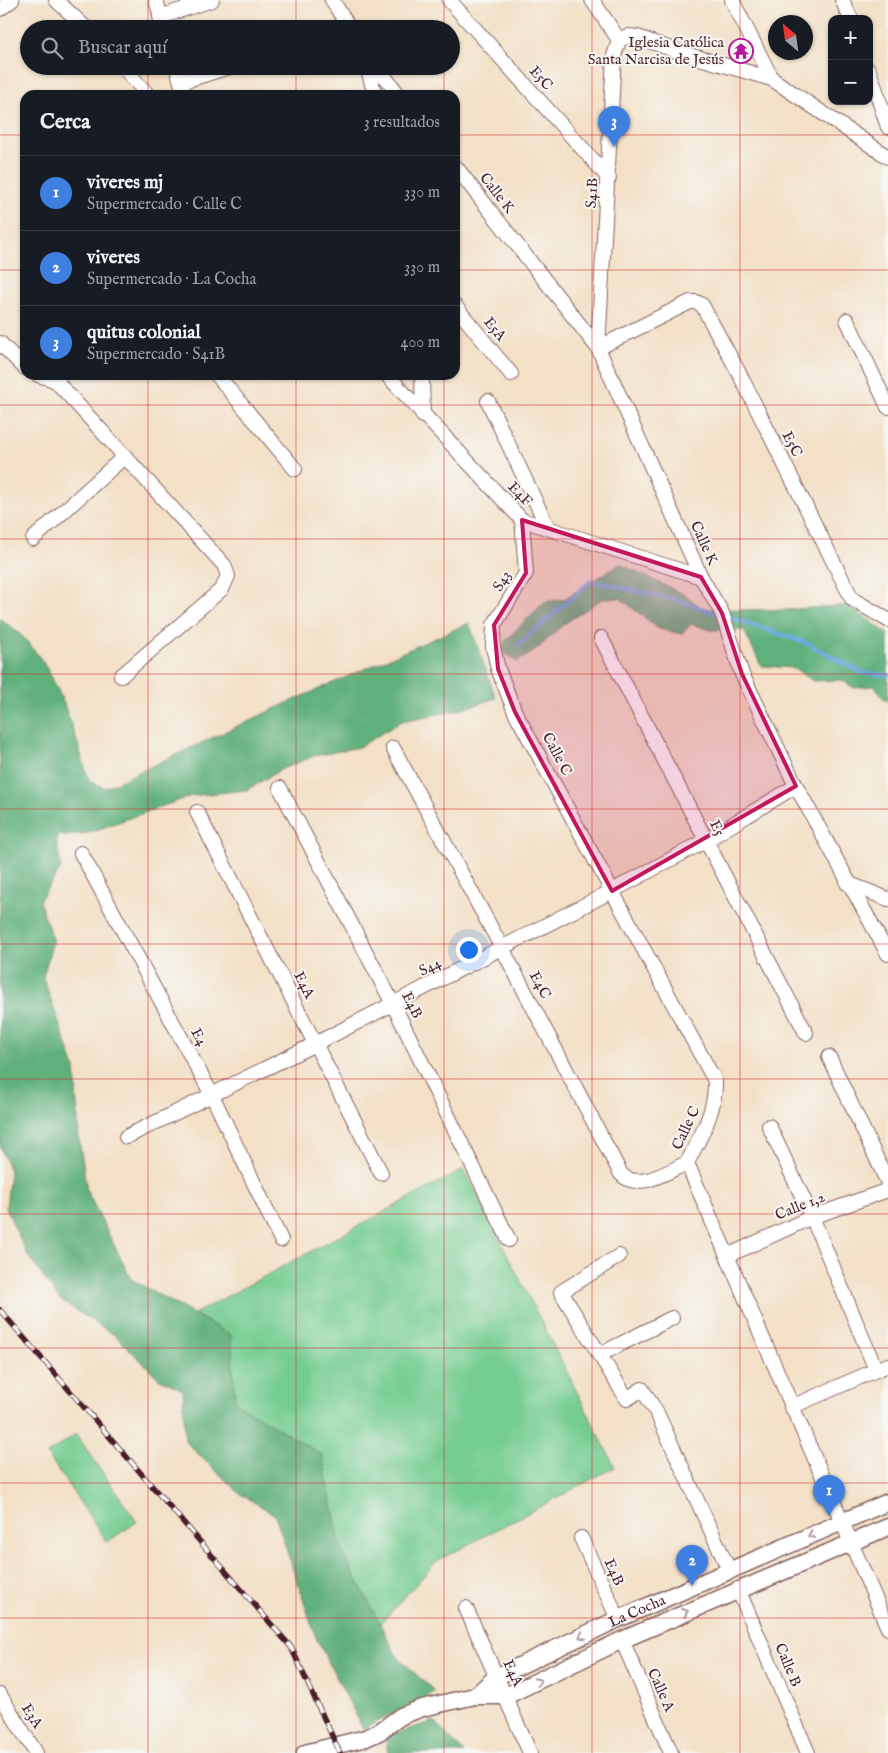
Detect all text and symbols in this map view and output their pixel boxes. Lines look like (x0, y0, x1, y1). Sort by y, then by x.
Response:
north arrow (768, 15, 813, 60)
map controls (828, 15, 873, 105)
button: + (828, 15, 873, 60)
search box (20, 20, 460, 75)
place label: Iglesia Católica Santa Narcisa de Jesús (588, 33, 725, 69)
icon: search (38, 34, 66, 62)
text: Buscar aquí (78, 36, 167, 60)
temple icon: Iglesia Católica Santa Narcisa de Jesús (728, 38, 754, 64)
button: − (828, 60, 873, 105)
street label: E5C (525, 62, 557, 94)
pin: 3 (598, 106, 630, 147)
text: Cerca (40, 109, 90, 136)
text: 3 resultados (364, 113, 440, 133)
street label: Calle K (475, 169, 519, 217)
text: viveres mj (87, 171, 163, 195)
street label: S41B (581, 177, 603, 209)
text: 1 (53, 183, 59, 203)
text: 330 m (404, 183, 440, 203)
text: Supermercado · Calle C (87, 195, 242, 215)
text: viveres (87, 246, 140, 270)
text: 2 (52, 258, 60, 278)
text: 330 m (404, 258, 440, 278)
text: Supermercado · La Cocha (87, 270, 257, 290)
street label: E5A (479, 313, 511, 346)
text: quitus colonial (87, 321, 201, 345)
text: 3 (53, 333, 59, 353)
text: 400 m (401, 333, 440, 353)
text: Supermercado · S41B (87, 345, 225, 365)
street label: E5C (778, 428, 807, 460)
street label: E4F (504, 478, 537, 511)
street label: Calle K (686, 518, 722, 568)
street label: S43 (489, 567, 515, 595)
street label: Calle C (538, 729, 576, 779)
street label: E5 (705, 817, 729, 840)
your location (456, 937, 482, 963)
street label: S44 (416, 953, 445, 981)
street label: E4A (289, 968, 319, 1003)
street label: E4C (525, 968, 555, 1002)
street label: E4B (397, 988, 427, 1022)
street label: E4 (186, 1025, 212, 1050)
street label: Calle C (668, 1103, 704, 1153)
street label: Calle 1,2 (772, 1187, 828, 1225)
pin: 1 (813, 1475, 845, 1516)
one-way arrow (807, 1529, 816, 1540)
pin: 2 (676, 1545, 708, 1586)
street label: E4B (600, 1555, 628, 1589)
street label: La Cocha (605, 1590, 669, 1632)
one-way arrow (680, 1608, 689, 1619)
one-way arrow (578, 1630, 587, 1640)
street label: Calle B (770, 1640, 806, 1690)
street label: E4A (498, 1656, 528, 1690)
street label: Calle A (643, 1665, 679, 1715)
one-way arrow (533, 1677, 542, 1687)
street label: E3A (17, 1700, 47, 1733)

